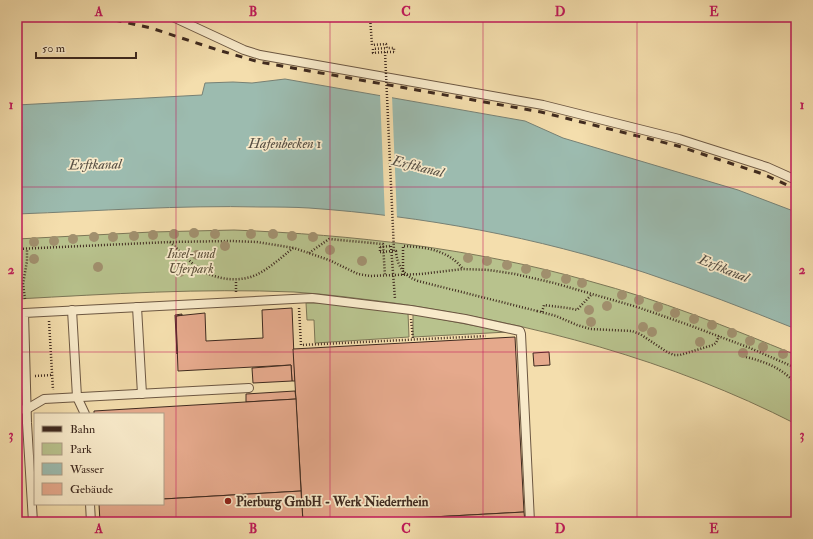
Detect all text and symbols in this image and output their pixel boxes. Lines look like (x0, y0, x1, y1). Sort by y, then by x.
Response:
text: A (94, 4, 104, 20)
text: B (249, 4, 257, 20)
text: C (401, 4, 411, 20)
text: D (555, 4, 566, 20)
text: E (709, 4, 719, 20)
scale bar (36, 34, 136, 60)
text: 50 m (42, 41, 66, 56)
text: 1 (9, 97, 14, 113)
text: 1 (800, 97, 805, 113)
water label: Hafenbecken 1 (247, 135, 322, 152)
water label: Erftkanal (389, 152, 447, 182)
water label: Erftkanal (67, 156, 123, 173)
park label: Insel- und Uferpark (166, 246, 217, 277)
water label: Erftkanal (695, 250, 753, 287)
text: 2 (8, 262, 15, 278)
text: 2 (799, 262, 806, 278)
legend (34, 413, 164, 505)
text: Bahn (70, 422, 95, 437)
text: 3 (9, 427, 14, 443)
text: 3 (800, 427, 805, 443)
text: Park (70, 442, 92, 457)
text: Wasser (69, 462, 104, 477)
text: Gebäude (70, 482, 113, 497)
place label: Pierburg GmbH - Werk Niederrhein (236, 494, 429, 511)
marker: Pierburg GmbH - Werk Niederrhein (223, 496, 233, 506)
text: A (94, 521, 104, 537)
text: B (249, 521, 257, 537)
text: C (401, 521, 411, 537)
text: D (555, 521, 566, 537)
text: E (709, 521, 719, 537)

